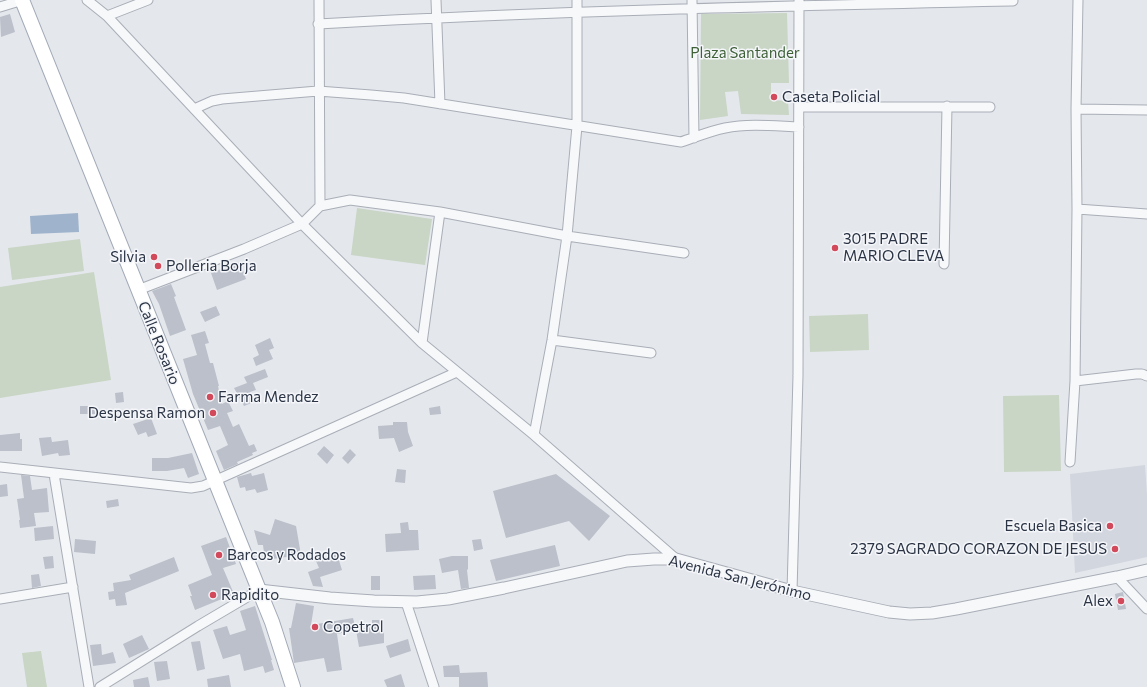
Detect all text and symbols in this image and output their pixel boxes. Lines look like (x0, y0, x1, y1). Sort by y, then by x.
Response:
park label: Plaza Santander (690, 44, 800, 62)
place label: Caseta Policial (782, 88, 880, 106)
marker: Caseta Policial (769, 92, 779, 102)
place label: 3015 PADRE MARIO CLEVA (843, 230, 944, 265)
marker: 3015 PADRE MARIO CLEVA (830, 243, 840, 253)
place label: Silvia (110, 248, 146, 266)
marker: Silvia (149, 252, 159, 262)
place label: Polleria Borja (166, 257, 257, 275)
marker: Polleria Borja (153, 261, 163, 271)
street label: Calle Rosario (134, 299, 184, 387)
place label: Farma Mendez (218, 388, 319, 406)
marker: Farma Mendez (205, 392, 215, 402)
place label: Despensa Ramon (88, 404, 205, 422)
marker: Despensa Ramon (208, 408, 218, 418)
place label: Escuela Basica (1005, 517, 1102, 535)
marker: Escuela Basica (1105, 521, 1115, 531)
place label: 2379 SAGRADO CORAZON DE JESUS (850, 540, 1107, 558)
marker: 2379 SAGRADO CORAZON DE JESUS (1110, 544, 1120, 554)
place label: Barcos y Rodados (227, 546, 346, 564)
marker: Barcos y Rodados (214, 550, 224, 560)
street label: Avenida San Jerónimo (667, 552, 813, 604)
place label: Rapidito (221, 586, 279, 604)
marker: Rapidito (208, 590, 218, 600)
place label: Alex (1083, 592, 1113, 610)
marker: Alex (1116, 596, 1126, 606)
place label: Copetrol (323, 618, 384, 636)
marker: Copetrol (310, 622, 320, 632)

